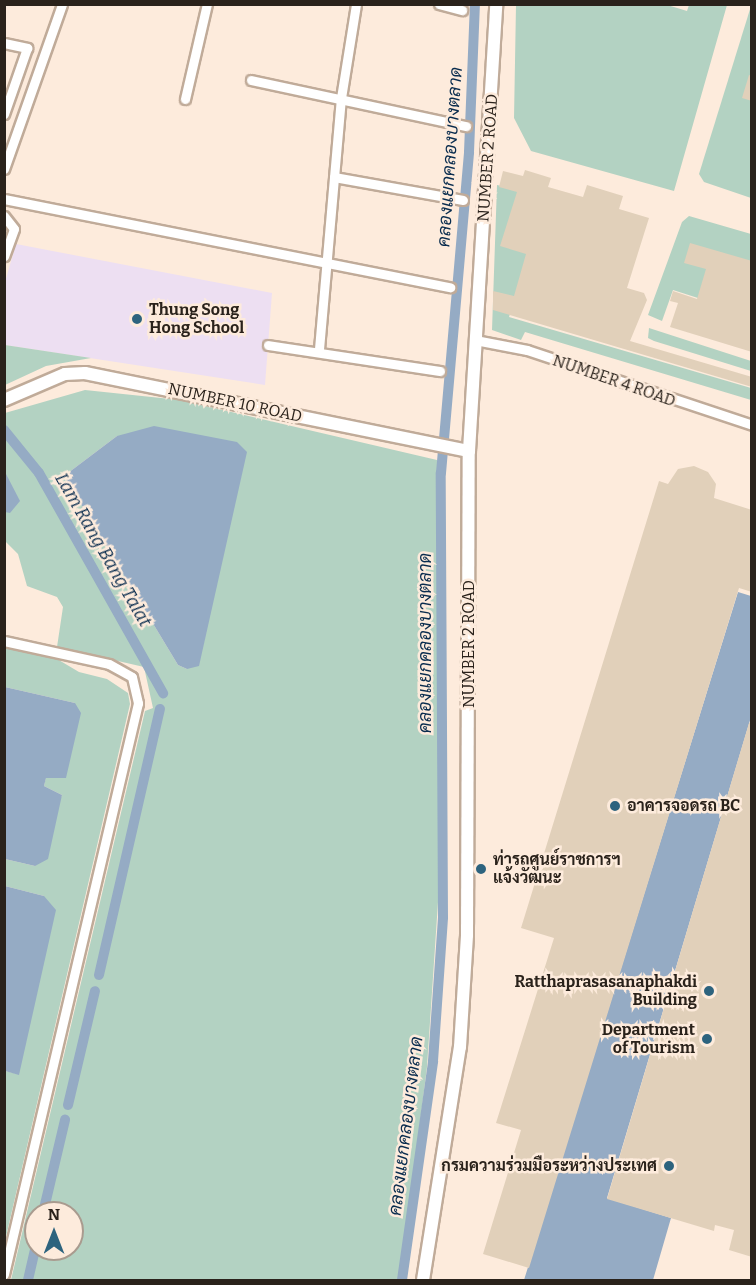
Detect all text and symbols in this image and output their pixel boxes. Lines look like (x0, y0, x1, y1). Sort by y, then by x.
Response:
water label: คลองแยกคลองบางตลาด (433, 66, 467, 248)
street label: NUMBER 2 ROAD (474, 93, 502, 223)
place label: Thung Song Hong School (149, 300, 244, 338)
marker: Thung Song Hong School (130, 312, 144, 326)
street label: NUMBER 4 ROAD (550, 351, 678, 411)
street label: NUMBER 10 ROAD (166, 379, 304, 427)
water label: Lam Rang Bang Talat (50, 469, 156, 631)
water label: คลองแยกคลองบางตลาด (414, 553, 436, 733)
street label: NUMBER 2 ROAD (459, 580, 479, 708)
place label: อาคารจอดรถ BC (627, 796, 740, 816)
marker: อาคารจอดรถ BC (608, 799, 622, 813)
place label: ท่ารถศูนย์ราชการฯ แจ้งวัฒนะ (493, 850, 621, 888)
marker: ท่ารถศูนย์ราชการฯ แจ้งวัฒนะ (474, 862, 488, 876)
place label: Ratthaprasasanaphakdi Building (514, 972, 697, 1010)
marker: Ratthaprasasanaphakdi Building (702, 984, 716, 998)
place label: Department of Tourism (602, 1020, 695, 1058)
marker: Department of Tourism (700, 1032, 714, 1046)
water label: คลองแยกคลองบางตลาด (384, 1035, 428, 1217)
place label: กรมความร่วมมือระหว่างประเทศ (441, 1156, 657, 1176)
marker: กรมความร่วมมือระหว่างประเทศ (662, 1159, 676, 1173)
north arrow (24, 1201, 84, 1261)
text: N (48, 1205, 60, 1224)

